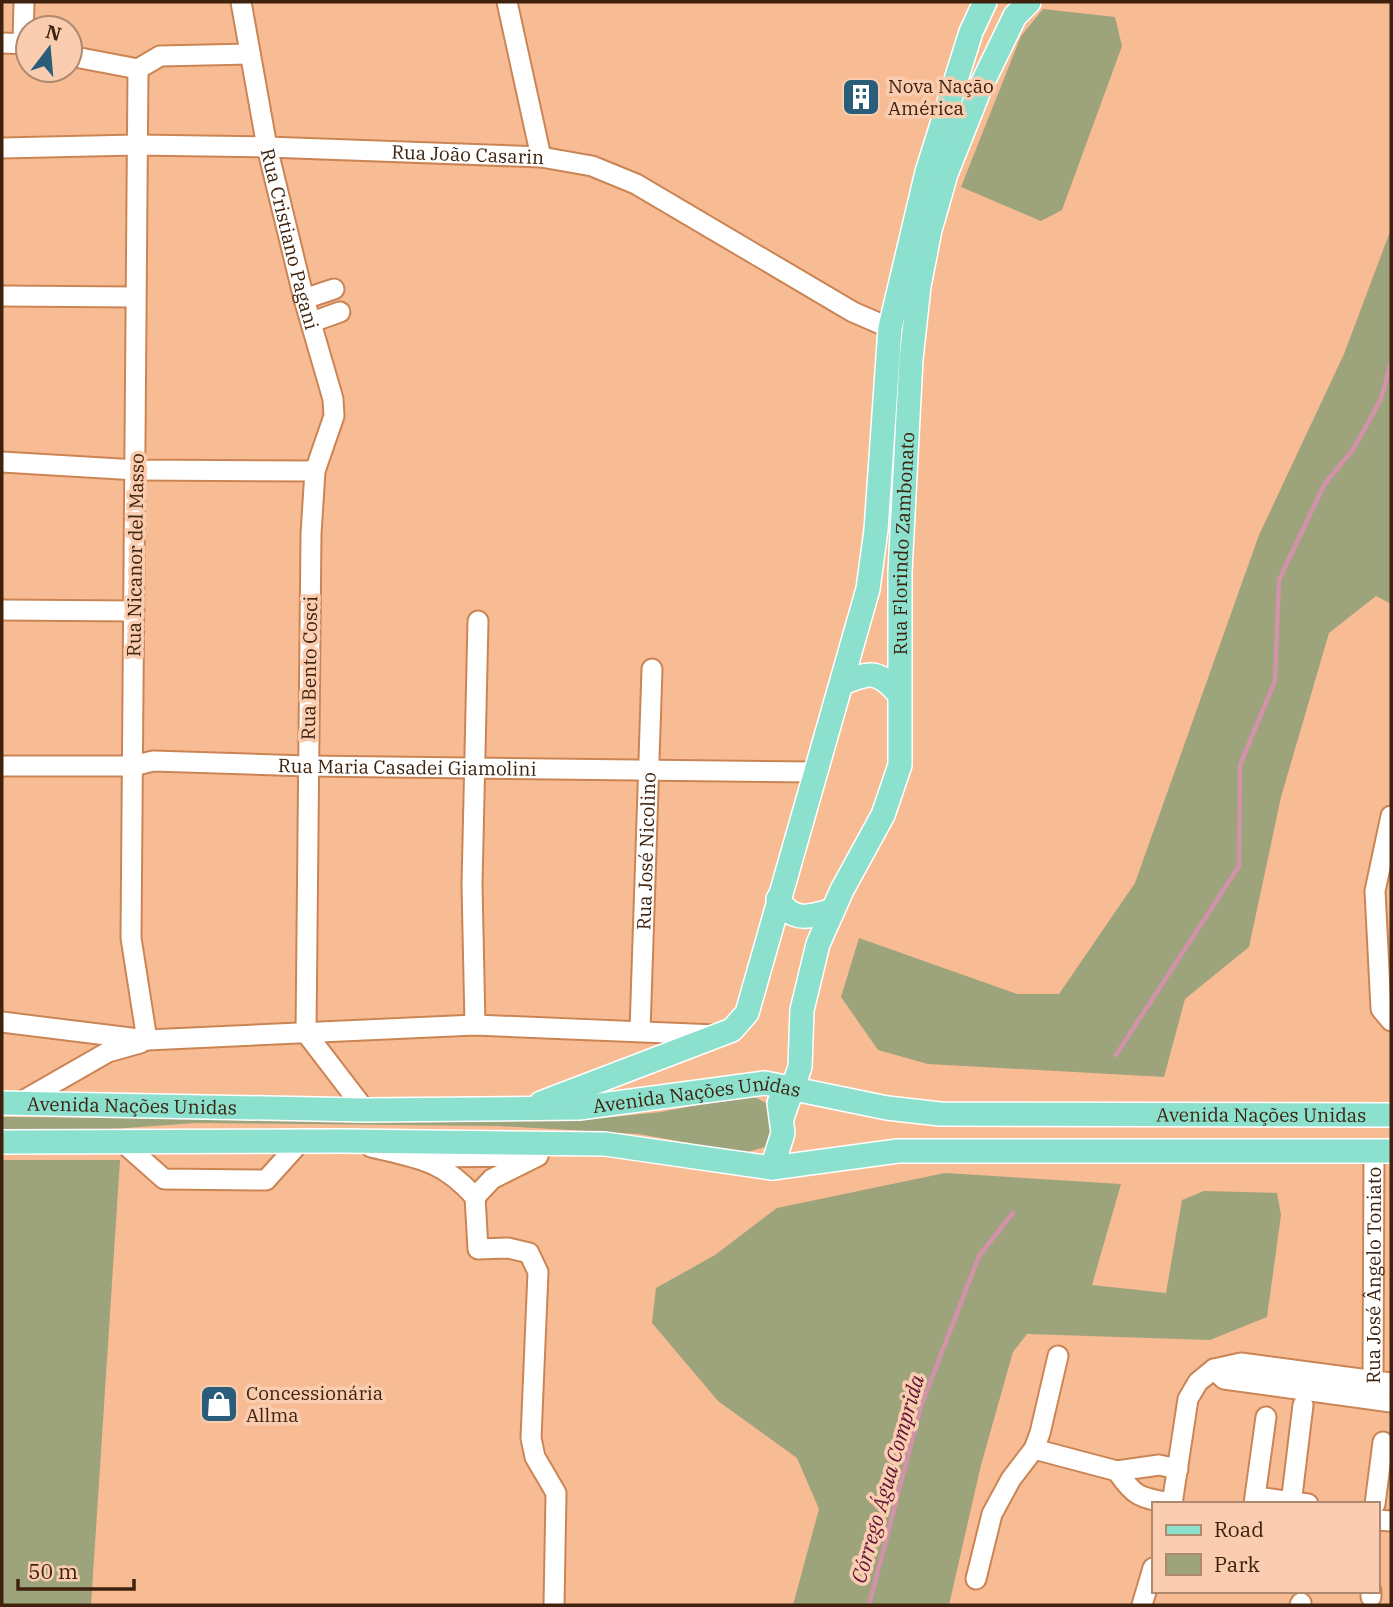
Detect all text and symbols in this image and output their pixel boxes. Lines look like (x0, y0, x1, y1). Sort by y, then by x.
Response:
north arrow (14, 14, 84, 84)
text: N (43, 19, 64, 46)
place label: Nova Nação América (888, 74, 994, 120)
building icon: Nova Nação América (840, 76, 882, 118)
street label: Rua João Casarin (391, 140, 545, 169)
street label: Rua Cristiano Pagani (256, 146, 324, 332)
street label: Rua Florindo Zambonato (888, 431, 919, 655)
street label: Rua Nicanor del Masso (121, 453, 149, 657)
street label: Rua Bento Cosci (296, 596, 322, 740)
street label: Rua Maria Casadei Giamolini (278, 753, 537, 781)
street label: Rua José Nicolino (631, 772, 661, 930)
street label: Avenida Nações Unidas (591, 1071, 803, 1118)
street label: Avenida Nações Unidas (27, 1091, 237, 1120)
street label: Avenida Nações Unidas (1156, 1102, 1366, 1127)
street label: Rua José Ângelo Toniato (1361, 1167, 1386, 1384)
water label: Córrego Água Comprida (844, 1371, 930, 1586)
place label: Concessionária Allma (246, 1381, 383, 1427)
shop icon: Concessionária Allma (198, 1383, 240, 1425)
legend (1152, 1502, 1379, 1593)
text: Road (1214, 1515, 1264, 1543)
scale bar (18, 1548, 133, 1592)
text: Park (1214, 1550, 1261, 1578)
text: 50 m (28, 1557, 78, 1585)

